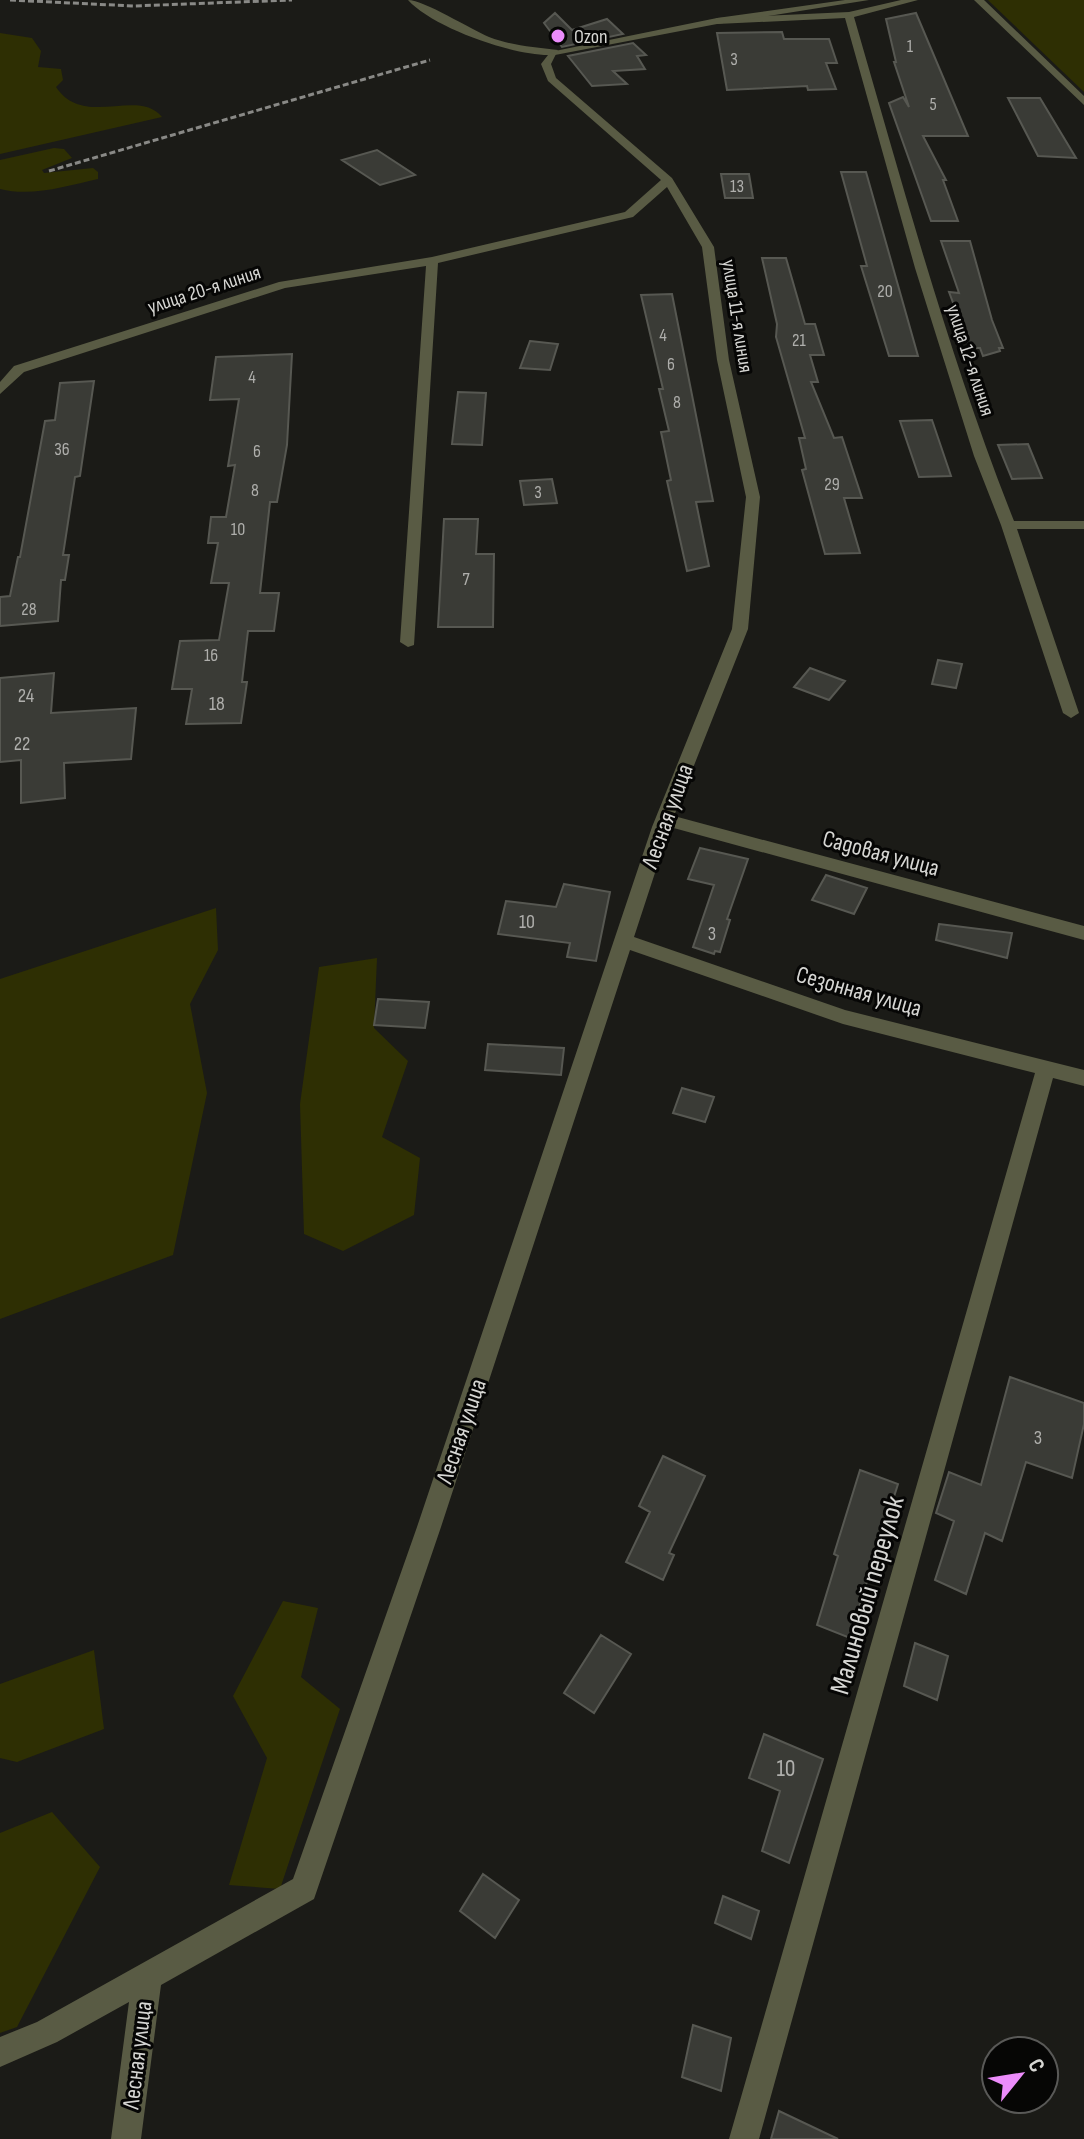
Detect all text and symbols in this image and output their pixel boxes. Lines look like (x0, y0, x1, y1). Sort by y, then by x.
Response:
place label: Ozon (574, 25, 608, 49)
marker: Ozon (549, 27, 567, 45)
house number: 1 (907, 36, 914, 57)
house number: 3 (730, 49, 738, 70)
house number: 5 (929, 94, 937, 115)
house number: 13 (730, 176, 744, 197)
street label: улица 11-я линия (716, 258, 758, 375)
street label: улица 20-я линия (145, 260, 264, 320)
house number: 20 (877, 281, 893, 302)
street label: улица 12-я линия (941, 301, 999, 419)
house number: 4 (659, 325, 667, 346)
house number: 21 (792, 330, 807, 351)
house number: 6 (667, 354, 675, 375)
house number: 4 (248, 367, 256, 388)
house number: 8 (673, 392, 681, 413)
house number: 36 (54, 439, 70, 460)
house number: 6 (253, 441, 261, 462)
house number: 29 (824, 474, 840, 495)
house number: 8 (251, 480, 259, 501)
house number: 3 (534, 482, 542, 503)
house number: 10 (231, 519, 245, 540)
house number: 7 (462, 569, 470, 590)
house number: 28 (21, 599, 37, 620)
house number: 16 (204, 645, 218, 666)
house number: 24 (18, 684, 34, 708)
house number: 18 (209, 692, 225, 716)
house number: 22 (14, 732, 30, 756)
street label: Лесная улица (635, 760, 700, 873)
street label: Садовая улица (819, 824, 942, 883)
house number: 10 (519, 910, 535, 934)
house number: 3 (708, 922, 716, 946)
street label: Сезонная улица (793, 960, 925, 1023)
street label: Лесная улица (430, 1375, 493, 1488)
house number: 3 (1034, 1426, 1042, 1450)
street label: Малиновый переулок (823, 1492, 912, 1698)
house number: 10 (776, 1754, 796, 1783)
street label: Лесная улица (116, 1999, 159, 2112)
north arrow (980, 2035, 1060, 2115)
text: С (1022, 2054, 1051, 2077)

